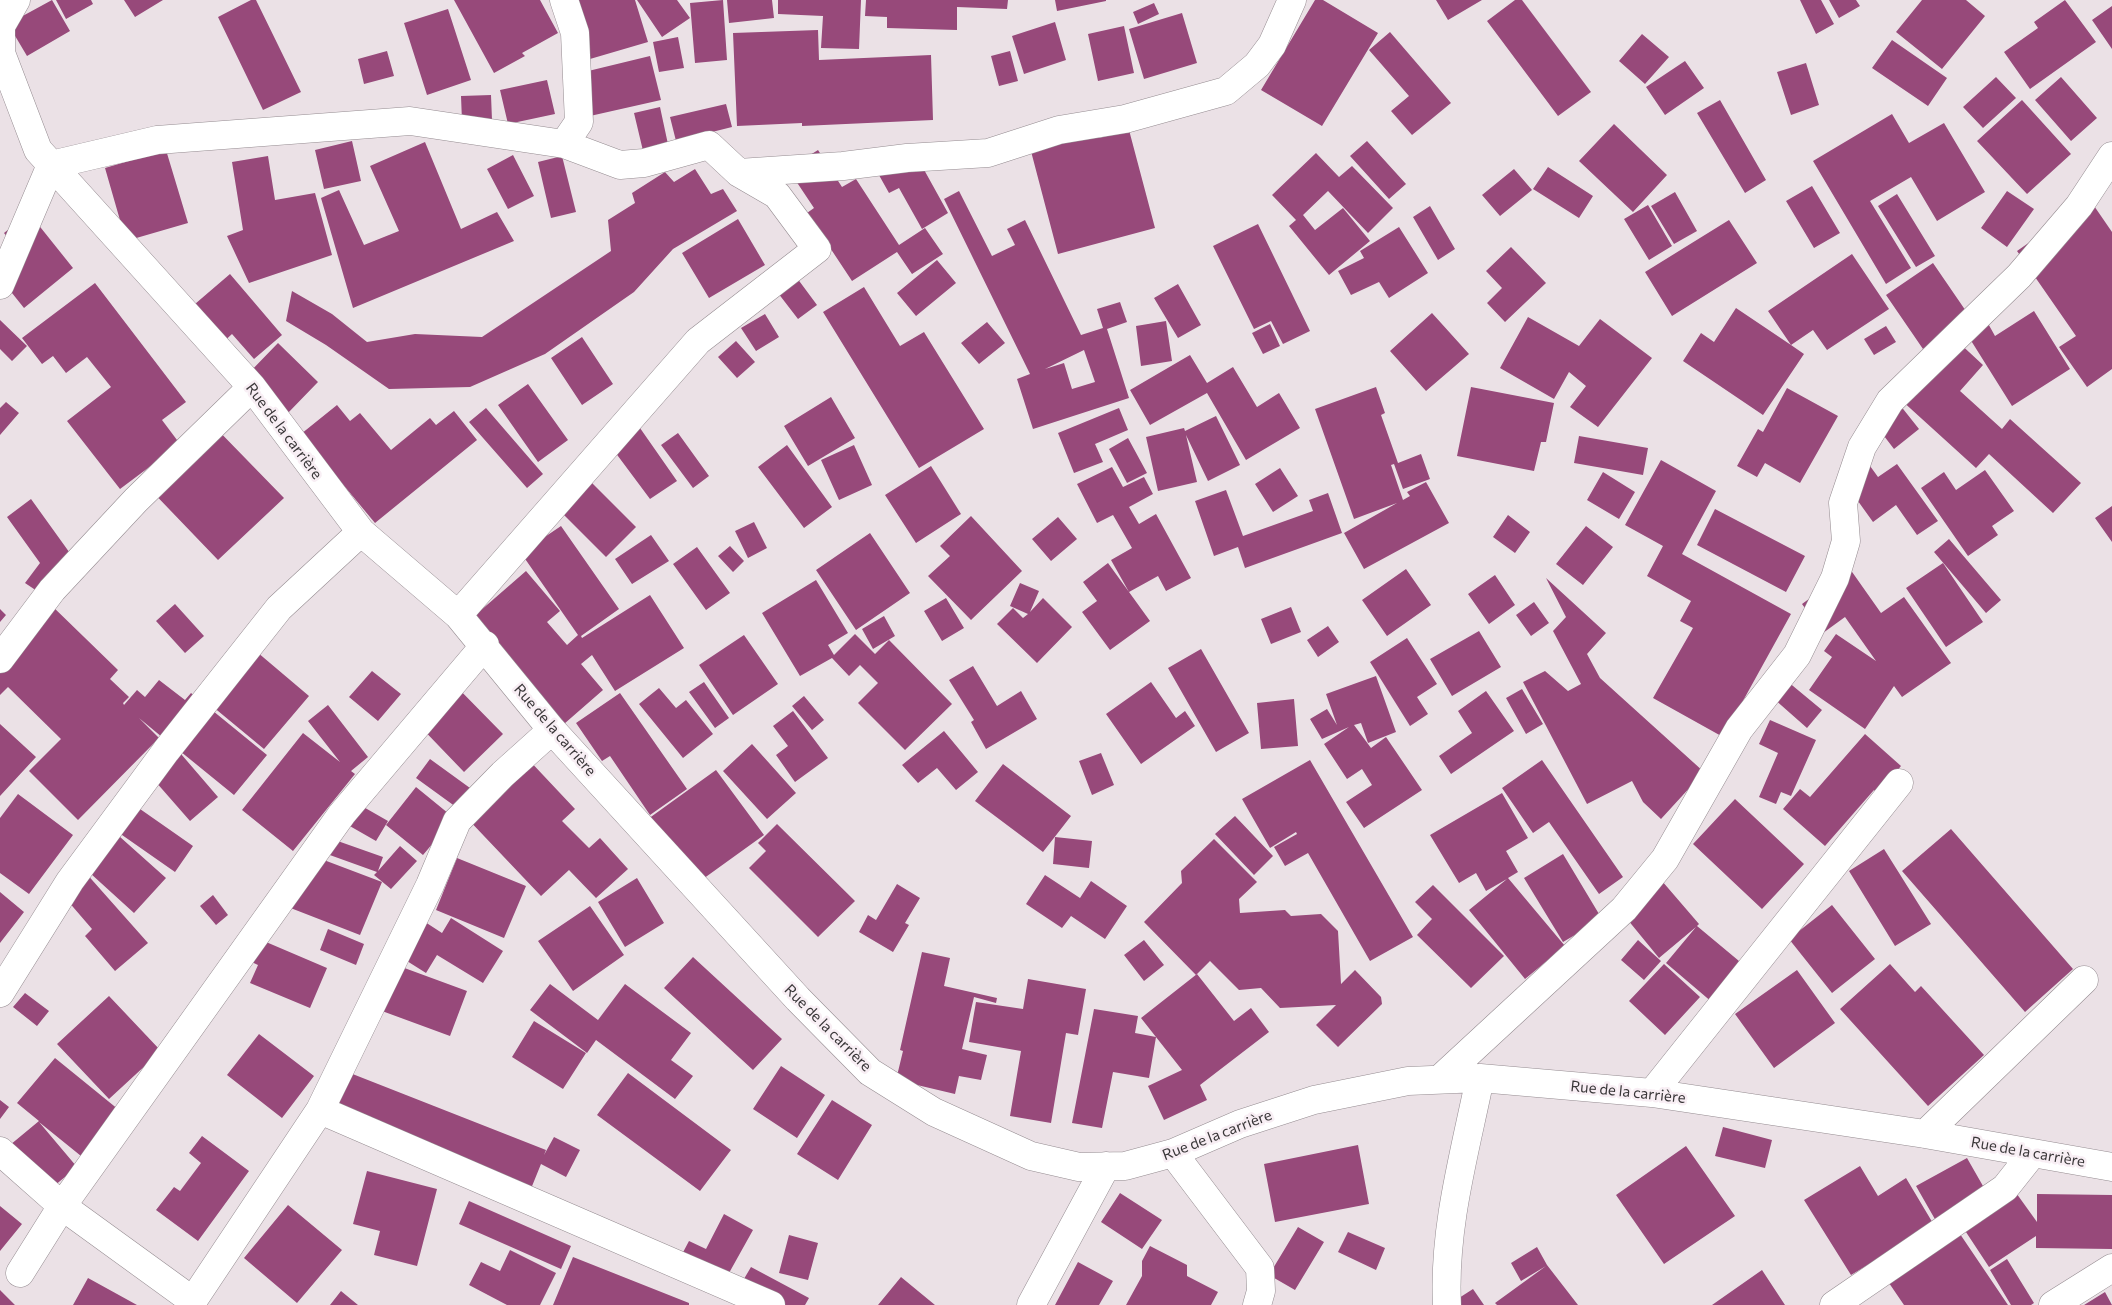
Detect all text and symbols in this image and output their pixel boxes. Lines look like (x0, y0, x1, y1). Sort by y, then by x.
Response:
street label: Rue de la carrière (242, 379, 326, 483)
street label: Rue de la carrière (510, 680, 600, 780)
street label: Rue de la carrière (781, 981, 875, 1075)
street label: Rue de la carrière (1569, 1077, 1687, 1107)
street label: Rue de la carrière (1160, 1106, 1274, 1164)
street label: Rue de la carrière (1969, 1133, 2087, 1171)

